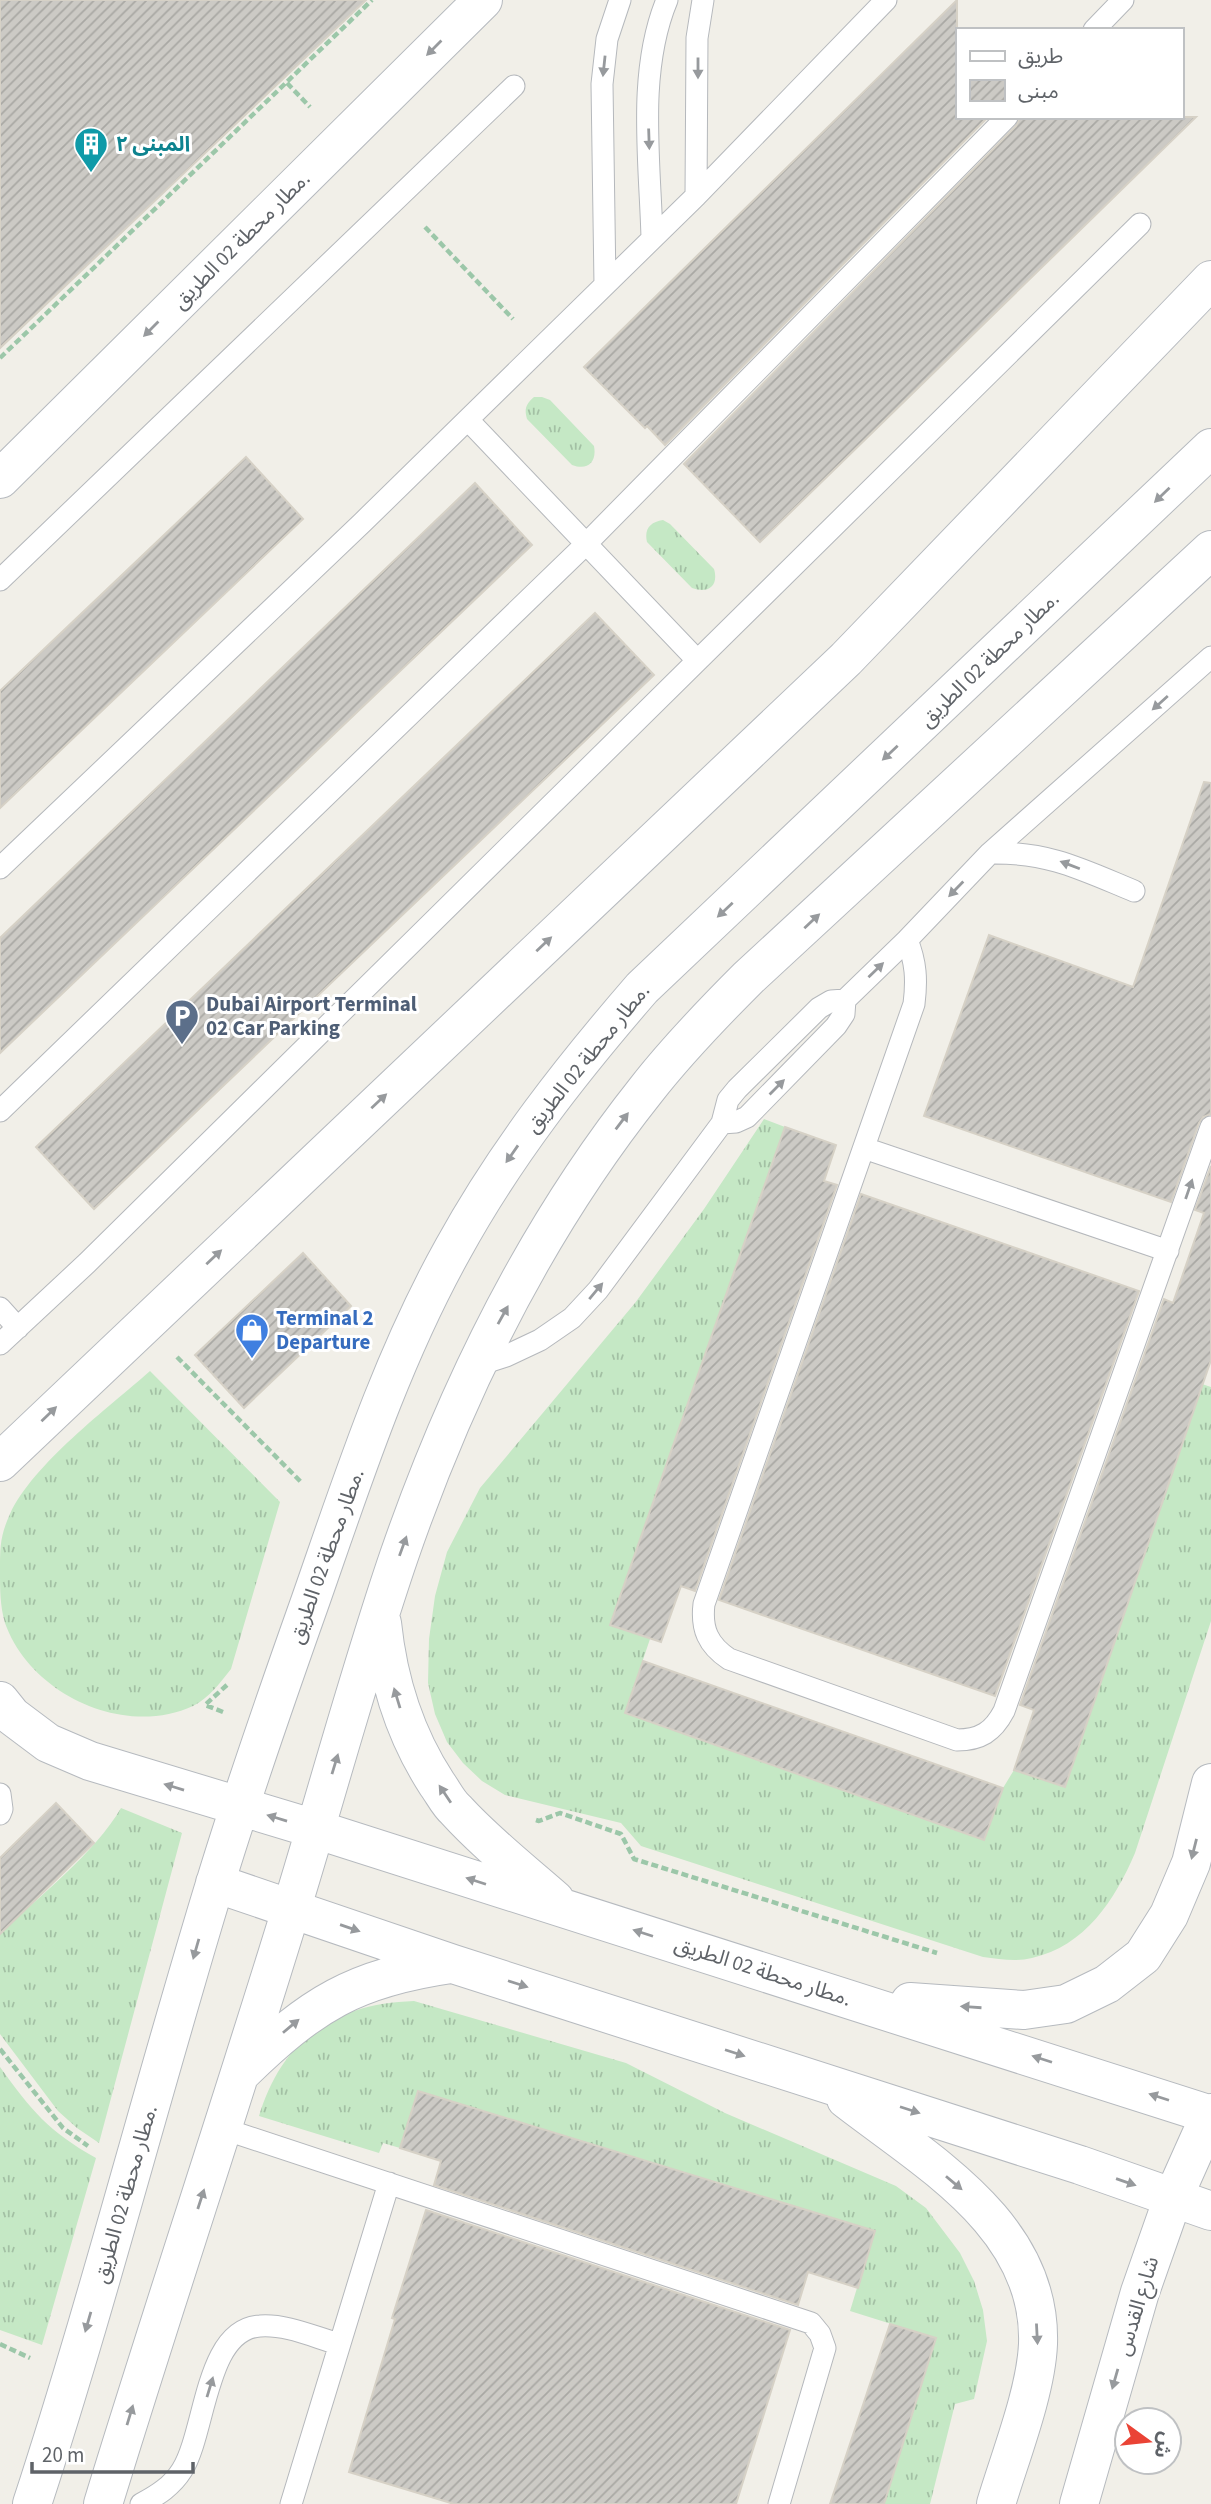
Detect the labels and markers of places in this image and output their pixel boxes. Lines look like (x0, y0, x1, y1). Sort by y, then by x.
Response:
building icon: المبنى ٢ (72, 125, 110, 174)
place label: المبنى ٢ (116, 129, 190, 159)
place label: Dubai Airport Terminal 02 Car Parking (206, 989, 417, 1043)
parking icon: Dubai Airport Terminal 02 Car Parking (163, 997, 201, 1046)
place label: Terminal 2 Departure (276, 1303, 373, 1357)
shop icon: Terminal 2 Departure (233, 1311, 271, 1360)

